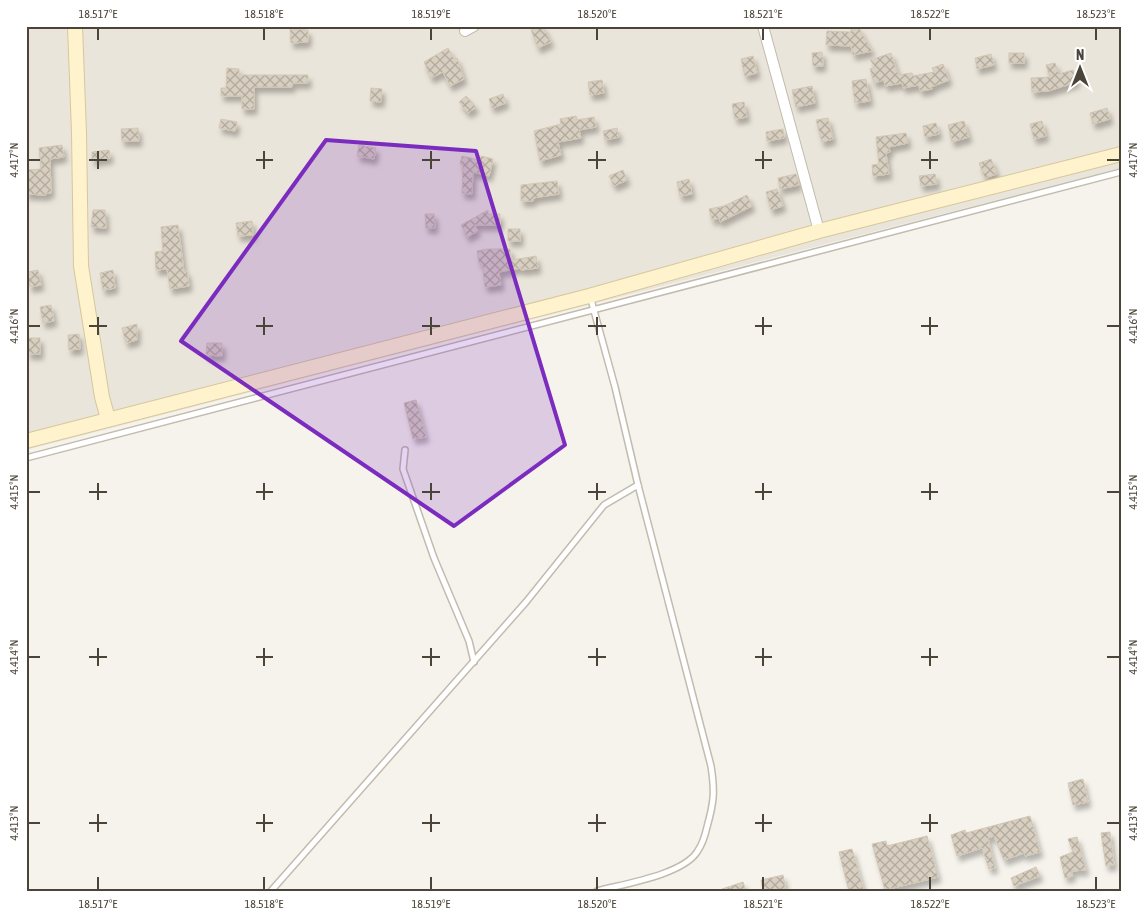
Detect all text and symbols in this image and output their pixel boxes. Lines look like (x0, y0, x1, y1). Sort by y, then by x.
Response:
text: 18.517°E (79, 7, 117, 21)
text: 18.518°E (245, 7, 283, 21)
text: 18.519°E (412, 7, 450, 21)
text: 18.520°E (578, 7, 616, 21)
text: 18.521°E (744, 7, 782, 21)
text: 18.522°E (911, 7, 949, 21)
text: 18.523°E (1077, 7, 1115, 21)
north arrow (1054, 42, 1104, 92)
text: N (1076, 47, 1084, 63)
text: 4.417°N (7, 142, 21, 178)
text: 4.417°N (1126, 142, 1140, 178)
text: 4.416°N (7, 308, 21, 344)
text: 4.416°N (1126, 308, 1140, 344)
text: 4.415°N (7, 474, 21, 510)
text: 4.415°N (1126, 474, 1140, 510)
text: 4.414°N (7, 639, 21, 675)
text: 4.414°N (1126, 639, 1140, 675)
text: 4.413°N (7, 805, 21, 841)
text: 4.413°N (1126, 805, 1140, 841)
text: 18.517°E (79, 897, 117, 911)
text: 18.518°E (245, 897, 283, 911)
text: 18.519°E (412, 897, 450, 911)
text: 18.520°E (578, 897, 616, 911)
text: 18.521°E (744, 897, 782, 911)
text: 18.522°E (911, 897, 949, 911)
text: 18.523°E (1077, 897, 1115, 911)

